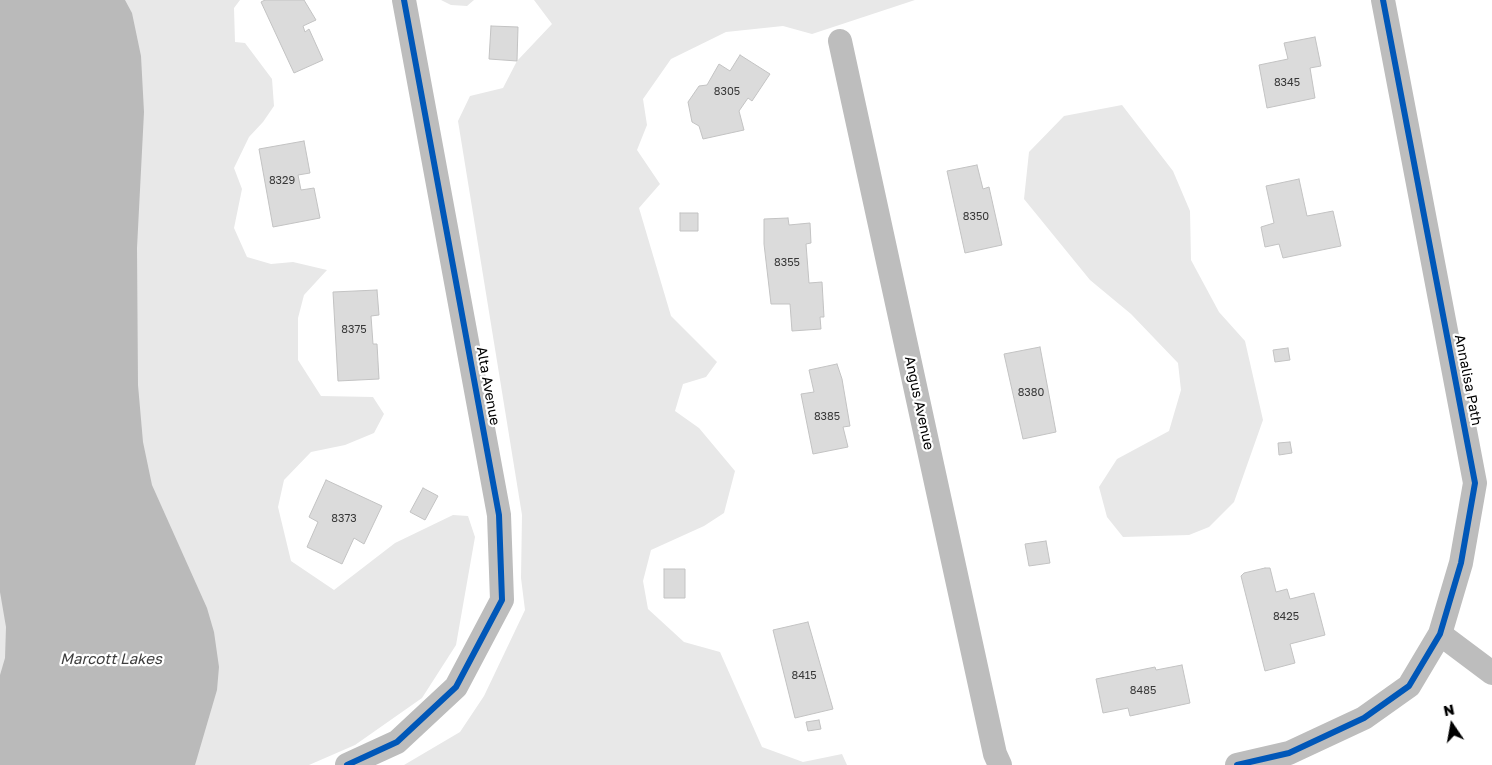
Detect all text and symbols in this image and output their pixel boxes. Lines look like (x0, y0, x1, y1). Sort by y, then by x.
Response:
house number: 8345 (1274, 76, 1300, 90)
house number: 8305 (714, 85, 740, 99)
house number: 8329 (269, 174, 295, 188)
house number: 8350 (963, 210, 989, 224)
house number: 8355 (774, 256, 800, 270)
house number: 8375 (341, 323, 367, 337)
street label: Annalisa Path (1451, 333, 1485, 427)
street label: Alta Avenue (473, 345, 503, 427)
street label: Angus Avenue (901, 355, 937, 451)
house number: 8380 (1018, 386, 1044, 400)
house number: 8385 (814, 410, 840, 424)
house number: 8373 (331, 512, 357, 526)
house number: 8425 (1273, 610, 1299, 624)
water label: Marcott Lakes (60, 650, 162, 668)
house number: 8415 (791, 669, 817, 683)
house number: 8485 (1130, 684, 1156, 698)
north arrow (1427, 700, 1477, 750)
text: N (1442, 700, 1456, 719)

